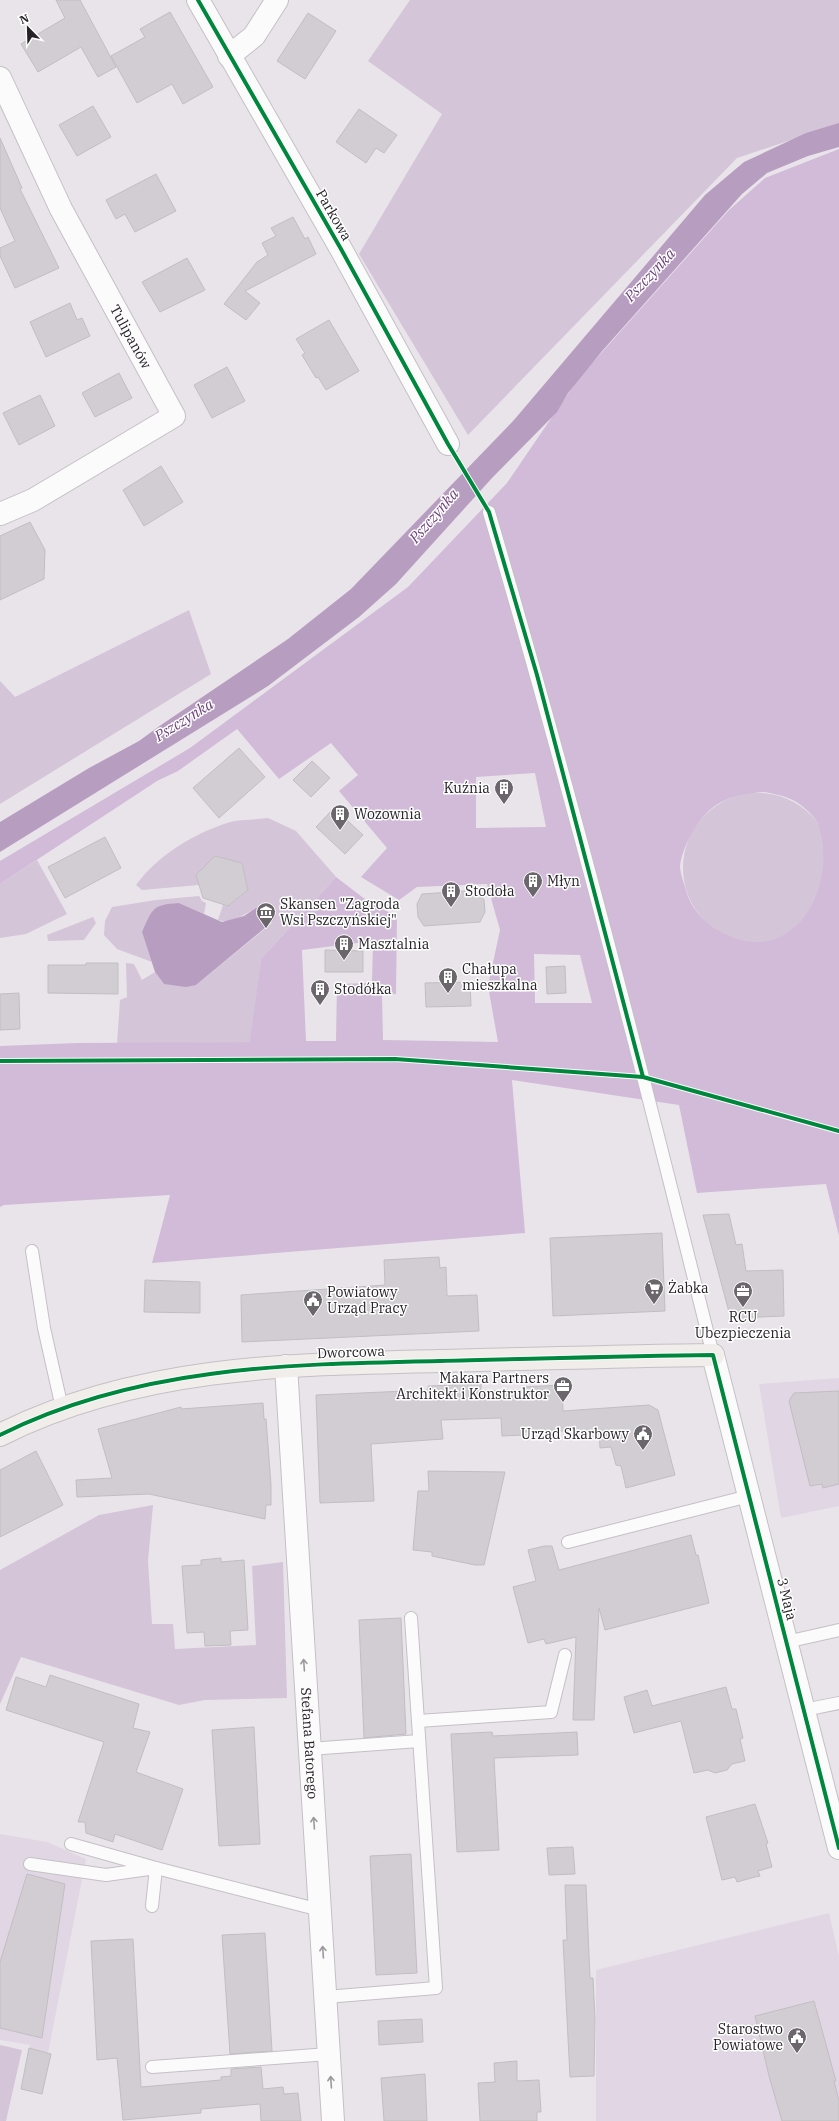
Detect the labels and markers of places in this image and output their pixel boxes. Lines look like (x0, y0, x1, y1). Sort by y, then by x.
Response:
building icon: Kuźnia (493, 777, 515, 805)
place label: Kuźnia (444, 779, 490, 797)
building icon: Wozownia (329, 803, 351, 831)
place label: Wozownia (354, 805, 422, 823)
building icon: Młyn (522, 870, 544, 898)
place label: Młyn (547, 872, 580, 890)
building icon: Stodoła (440, 880, 462, 908)
place label: Stodoła (465, 882, 515, 900)
place label: Skansen "Zagroda Wsi Pszczyńskiej" (280, 895, 400, 929)
museum icon: Skansen "Zagroda Wsi Pszczyńskiej" (255, 901, 277, 929)
building icon: Masztalnia (333, 933, 355, 961)
place label: Masztalnia (358, 935, 430, 953)
place label: Chałupa mieszkalna (462, 960, 538, 994)
building icon: Chałupa mieszkalna (437, 966, 459, 994)
building icon: Stodółka (309, 978, 331, 1006)
place label: Stodółka (334, 980, 392, 998)
supermarket icon: Żabka (643, 1277, 665, 1305)
place label: Żabka (668, 1279, 709, 1297)
office icon: RCU Ubezpieczenia (732, 1280, 754, 1308)
place label: Powiatowy Urząd Pracy (327, 1283, 408, 1317)
public building icon: Powiatowy Urząd Pracy (302, 1289, 324, 1317)
place label: RCU Ubezpieczenia (695, 1308, 792, 1342)
place label: Makara Partners Architekt i Konstruktor (396, 1369, 550, 1403)
office icon: Makara Partners Architekt i Konstruktor (552, 1375, 574, 1403)
public building icon: Urząd Skarbowy (632, 1423, 654, 1451)
place label: Urząd Skarbowy (521, 1425, 630, 1443)
place label: Starostwo Powiatowe (713, 2020, 783, 2054)
public building icon: Starostwo Powiatowe (786, 2026, 808, 2054)

